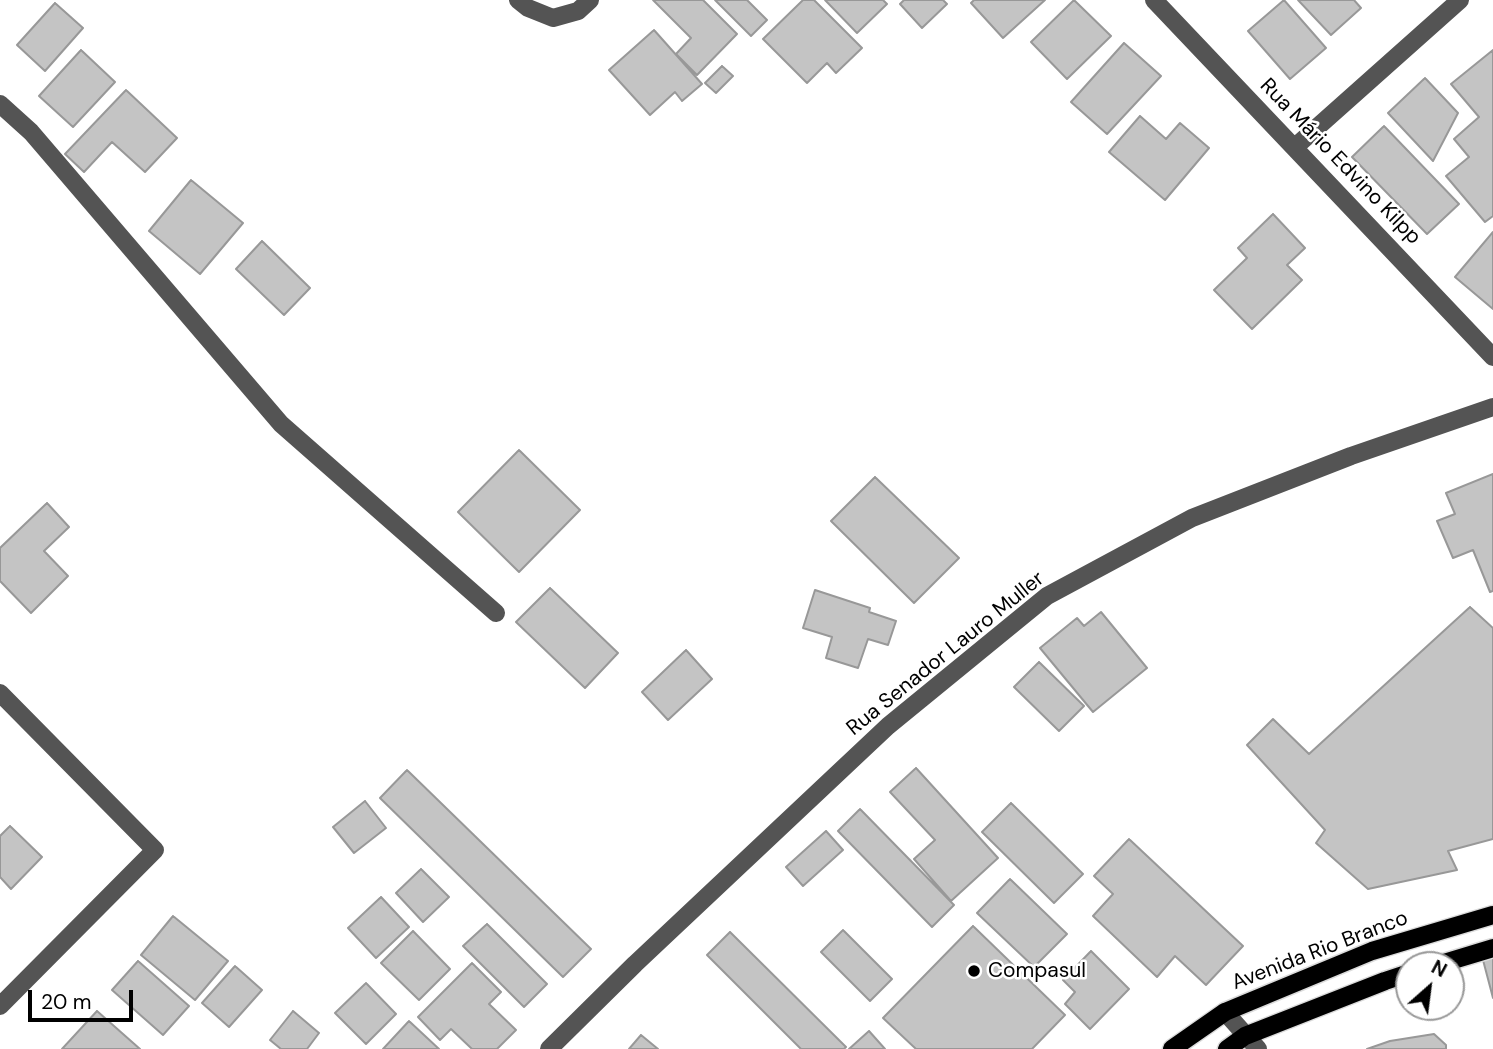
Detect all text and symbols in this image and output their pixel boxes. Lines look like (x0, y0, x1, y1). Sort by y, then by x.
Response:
street label: Rua Mário Edvino Kilpp (1254, 74, 1426, 250)
street label: Rua Senador Lauro Muller (842, 567, 1050, 741)
street label: Avenida Rio Branco (1228, 906, 1412, 996)
north arrow (1395, 951, 1465, 1021)
text: N (1427, 954, 1451, 983)
place label: Compasul (988, 958, 1086, 984)
marker: Compasul (966, 963, 982, 979)
scale bar (32, 976, 136, 1020)
text: 20 m (41, 988, 92, 1016)

